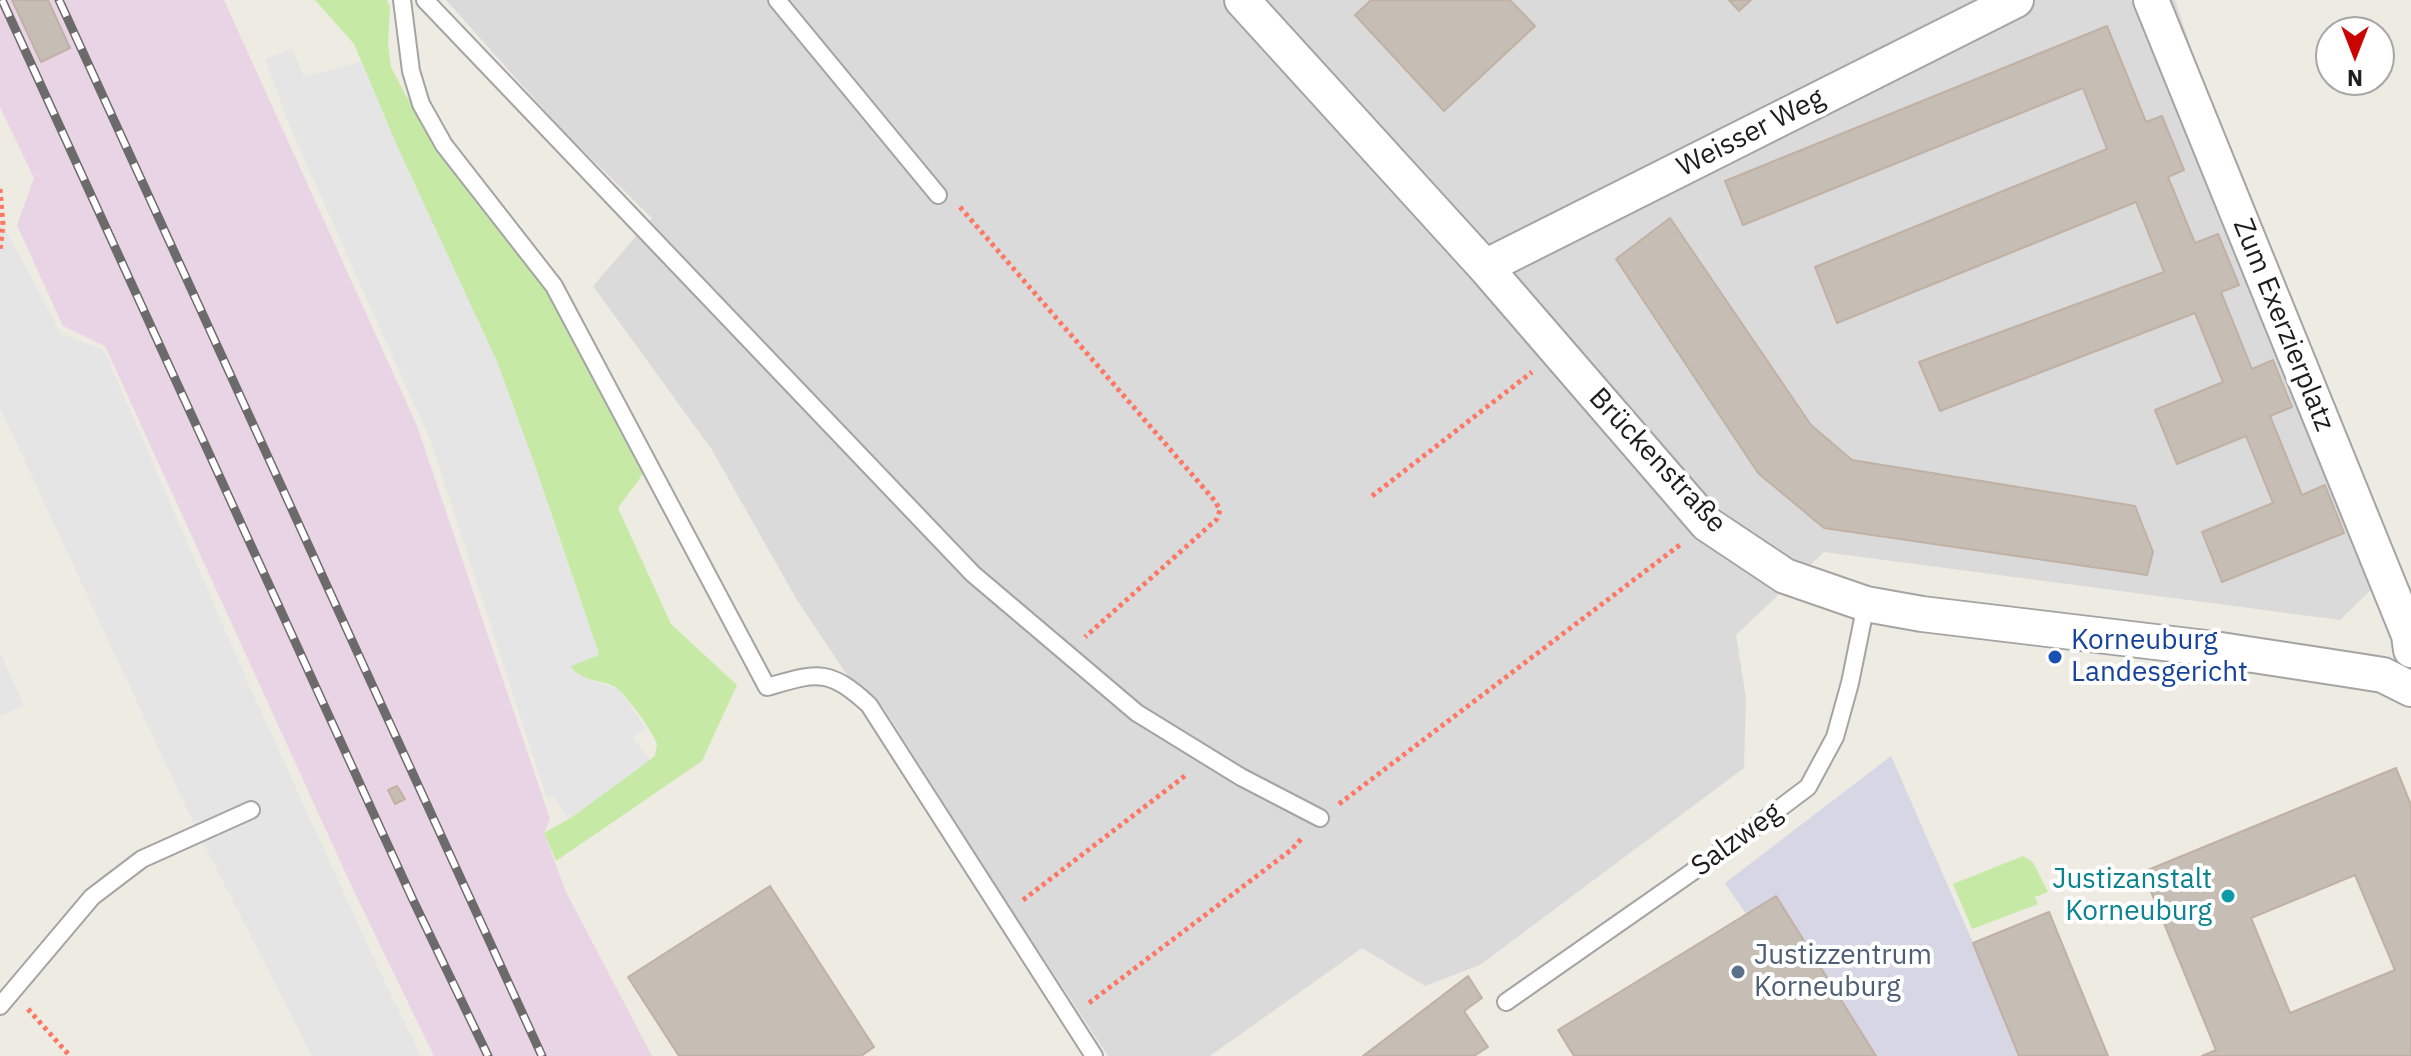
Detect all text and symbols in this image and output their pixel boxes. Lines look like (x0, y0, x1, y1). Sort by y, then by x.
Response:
north arrow (2315, 16, 2395, 96)
text: N (2347, 64, 2363, 93)
street label: Weisser Weg (1672, 81, 1830, 185)
street label: Zum Exerzierplatz (2225, 214, 2341, 436)
street label: Brückenstraße (1581, 382, 1733, 540)
place label: Korneuburg Landesgericht (2071, 624, 2248, 690)
marker: Korneuburg Landesgericht (2046, 648, 2064, 666)
street label: Salzweg (1685, 796, 1789, 884)
place label: Justizanstalt Korneuburg (2052, 863, 2212, 929)
marker: Justizanstalt Korneuburg (2219, 887, 2237, 905)
place label: Justizzentrum Korneuburg (1754, 939, 1932, 1005)
marker: Justizzentrum Korneuburg (1729, 963, 1747, 981)

